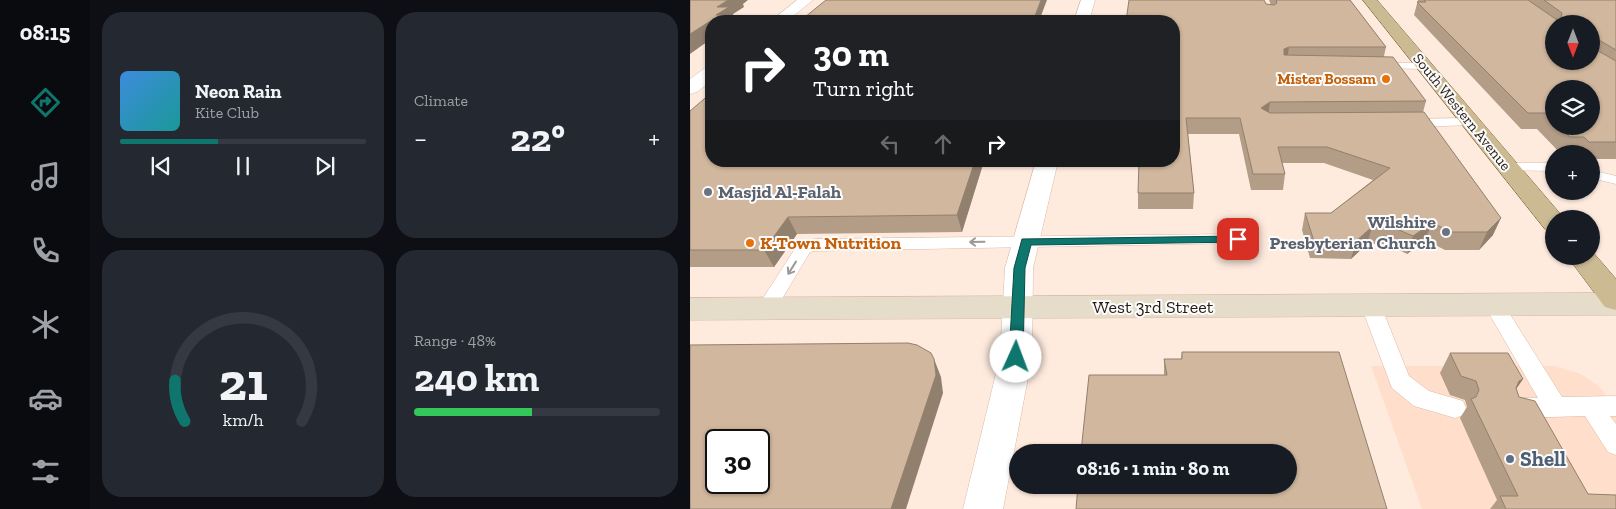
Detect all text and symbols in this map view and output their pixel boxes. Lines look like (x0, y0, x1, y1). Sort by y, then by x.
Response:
north arrow (1545, 15, 1600, 70)
map controls (1545, 15, 1600, 265)
text: 08:15 (20, 19, 70, 46)
text: 30 m (813, 33, 889, 75)
icon: right (730, 35, 795, 100)
street label: South Western Avenue (1409, 50, 1515, 174)
place label: Mister Bossam (1277, 70, 1376, 88)
marker: Mister Bossam (1380, 73, 1392, 85)
text: Turn right (813, 75, 914, 102)
text: Neon Rain (195, 80, 282, 103)
button: layers (1545, 80, 1600, 135)
icon: directions (28, 85, 63, 120)
text: Climate (414, 91, 468, 110)
text: Kite Club (195, 103, 259, 122)
text: 22° (510, 115, 565, 161)
text: − (414, 122, 427, 155)
text: + (648, 122, 660, 155)
icon: left (876, 130, 904, 158)
icon: ahead (929, 130, 957, 158)
icon: right (982, 130, 1010, 158)
button: + (1545, 145, 1600, 200)
icon: previous (147, 152, 175, 180)
icon: pause (229, 152, 257, 180)
icon: next (311, 152, 339, 180)
icon: music (28, 159, 63, 194)
place label: Masjid Al-Falah (718, 181, 842, 203)
marker: Masjid Al-Falah (702, 186, 714, 198)
button: − (1545, 210, 1600, 265)
place label: Wilshire Presbyterian Church (1269, 211, 1437, 254)
pin (1217, 218, 1259, 260)
icon: arrive (1224, 225, 1252, 253)
marker: Wilshire Presbyterian Church (1440, 226, 1452, 238)
place label: K-Town Nutrition (760, 232, 901, 254)
icon: phone (28, 233, 63, 268)
marker: K-Town Nutrition (744, 237, 756, 249)
one-way arrow (969, 237, 986, 247)
one-way arrow (786, 261, 797, 275)
street label: West 3rd Street (1093, 296, 1214, 318)
icon: climate (28, 307, 63, 342)
position arrow (989, 330, 1041, 382)
text: Range · 48% (414, 331, 496, 350)
text: 21 (219, 351, 267, 413)
text: 240 km (414, 355, 539, 401)
icon: car (28, 381, 63, 416)
text: km/h (223, 409, 263, 431)
speed limit sign: 30 (705, 429, 770, 494)
place label: Shell (1520, 446, 1566, 471)
marker: Shell (1504, 453, 1516, 465)
icon: filters (28, 454, 63, 489)
text: 08:16 · 1 min · 80 m (1077, 457, 1229, 480)

